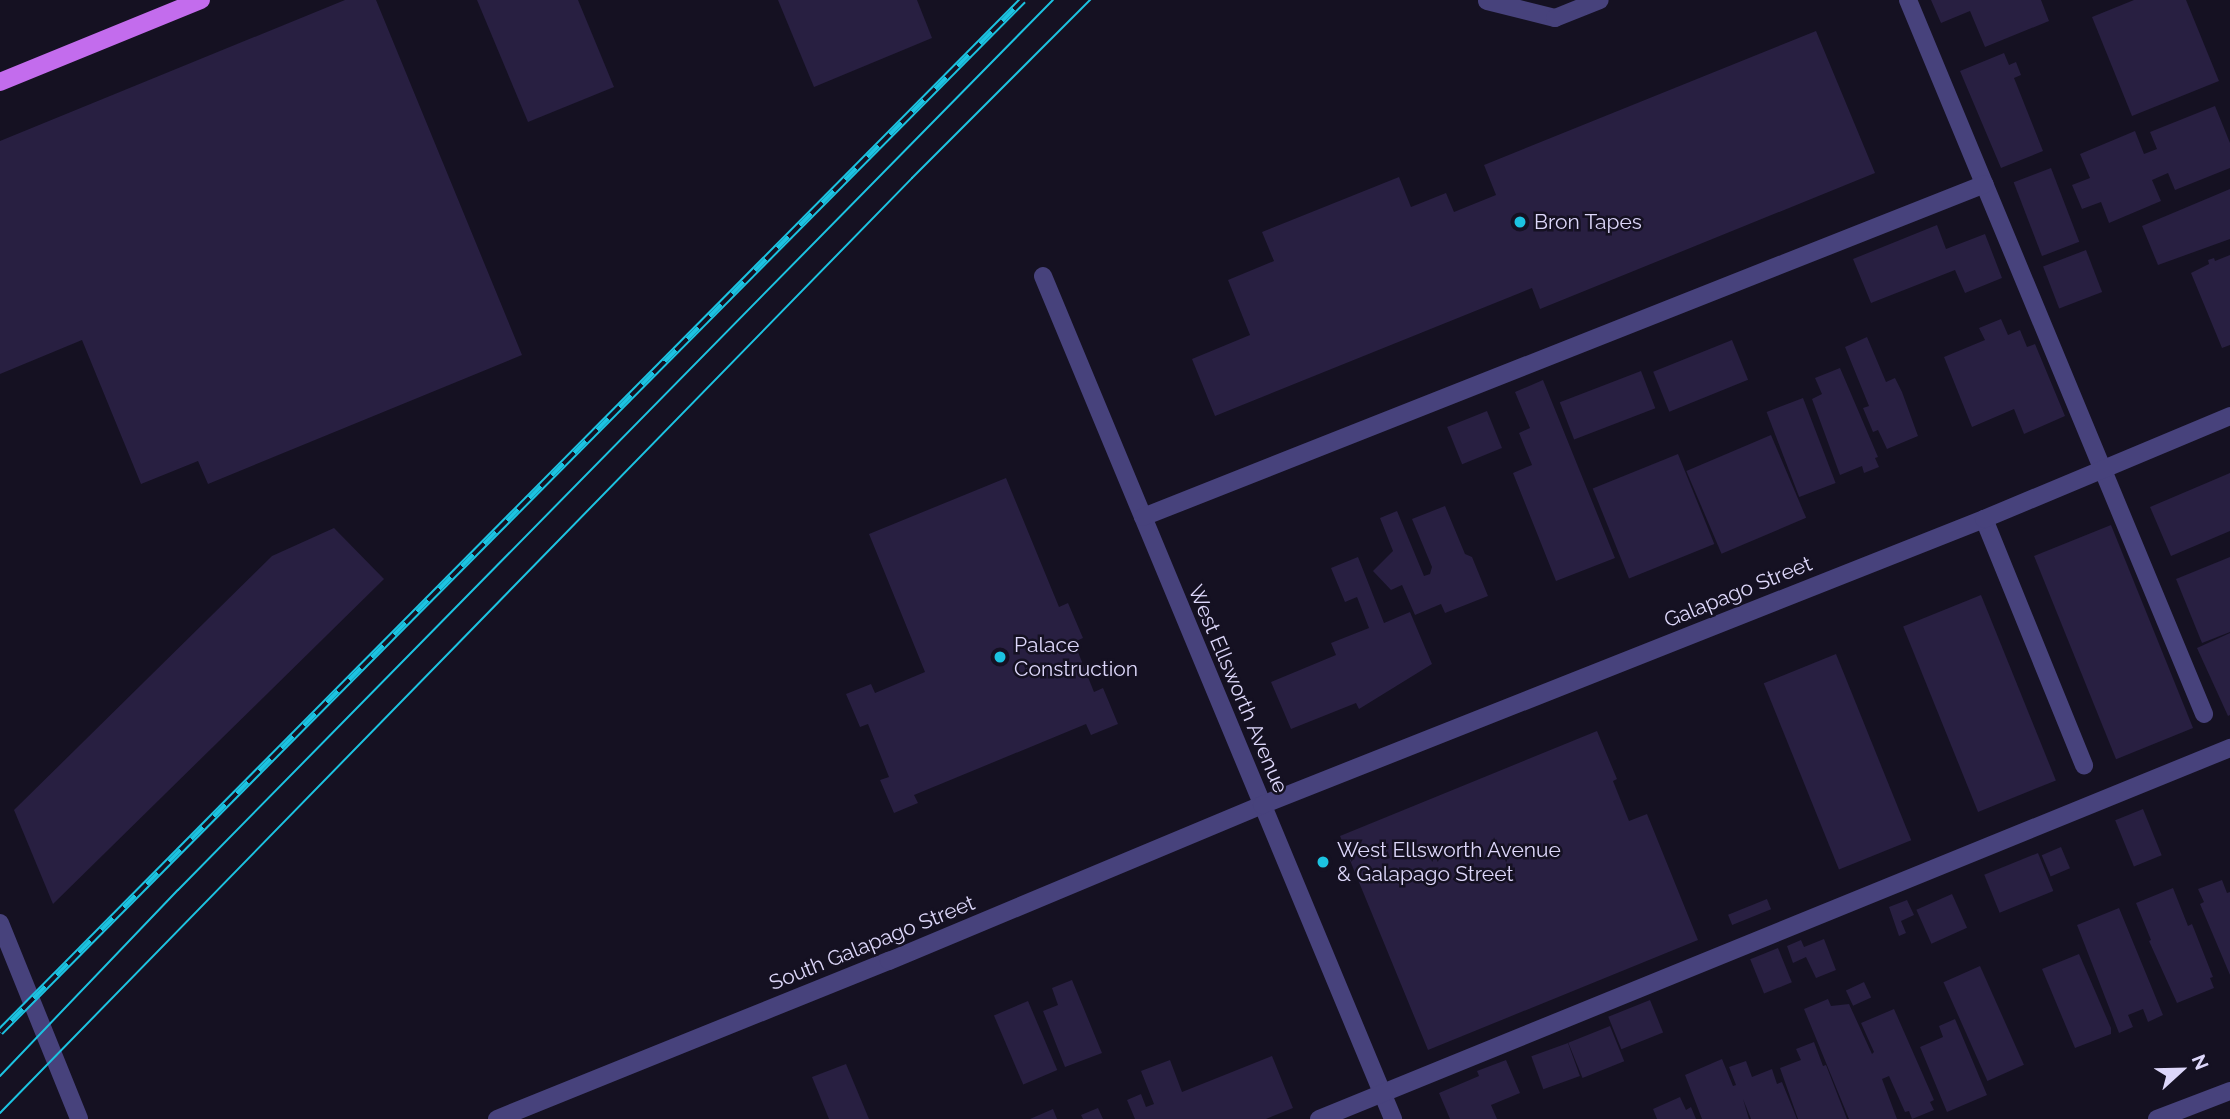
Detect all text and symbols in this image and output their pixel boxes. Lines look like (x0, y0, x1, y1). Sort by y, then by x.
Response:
place label: Bron Tapes (1534, 209, 1643, 235)
marker: Bron Tapes (1512, 214, 1528, 230)
street label: Galapago Street (1660, 551, 1816, 633)
street label: West Ellsworth Avenue (1183, 581, 1293, 797)
place label: Palace Construction (1014, 632, 1138, 682)
marker: Palace Construction (992, 649, 1008, 665)
place label: West Ellsworth Avenue & Galapago Street (1337, 837, 1561, 887)
marker: West Ellsworth Avenue & Galapago Street (1315, 854, 1331, 870)
street label: South Galapago Street (766, 890, 978, 996)
north arrow (2146, 1035, 2216, 1105)
text: N (2188, 1051, 2213, 1073)

